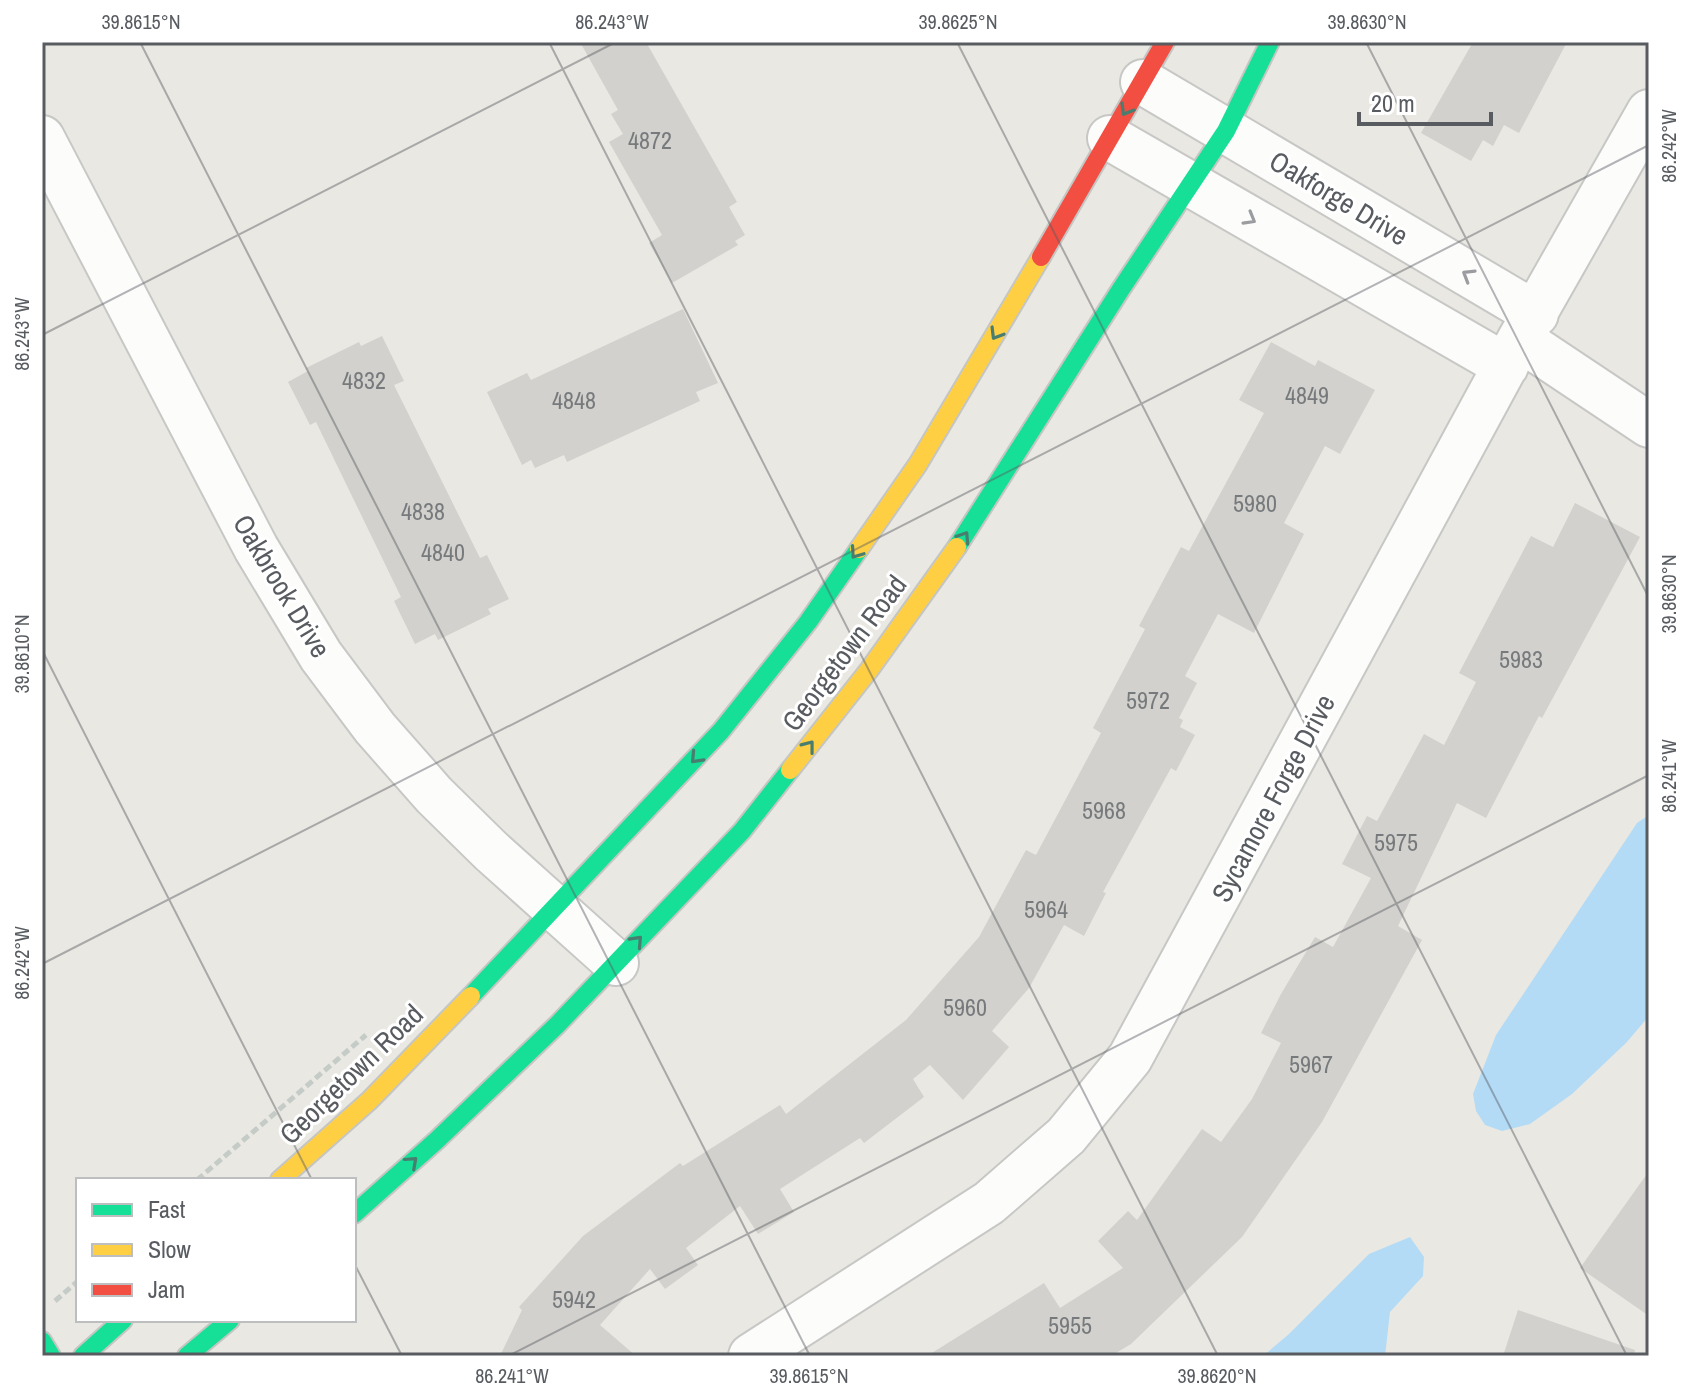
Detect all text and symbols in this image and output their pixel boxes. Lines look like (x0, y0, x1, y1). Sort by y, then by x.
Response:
text: 39.8615°N (101, 8, 181, 35)
text: 86.243°W (575, 8, 649, 35)
text: 39.8625°N (918, 8, 998, 35)
text: 39.8630°N (1327, 8, 1407, 35)
scale bar (1359, 76, 1491, 126)
text: 20 m (1371, 87, 1415, 119)
one-way arrow (1120, 101, 1136, 116)
text: 86.242°W (1655, 109, 1682, 183)
house number: 4872 (628, 124, 672, 156)
street label: Oakforge Drive (1262, 142, 1416, 254)
one-way arrow (1241, 209, 1256, 225)
one-way arrow (1463, 269, 1477, 285)
text: 86.243°W (8, 297, 35, 371)
one-way arrow (990, 325, 1006, 340)
house number: 4832 (342, 364, 386, 396)
house number: 4849 (1285, 379, 1329, 411)
house number: 4848 (552, 384, 596, 416)
house number: 5980 (1233, 487, 1277, 519)
house number: 4838 (401, 495, 445, 527)
street label: Oakbrook Drive (224, 507, 340, 665)
one-way arrow (954, 531, 969, 546)
house number: 4840 (421, 536, 465, 568)
one-way arrow (851, 545, 866, 559)
text: 39.8630°N (1655, 554, 1682, 634)
street label: Georgetown Road (773, 567, 915, 739)
text: 39.8610°N (8, 614, 35, 694)
house number: 5983 (1499, 643, 1543, 675)
house number: 5972 (1126, 684, 1170, 716)
street label: Sycamore Forge Drive (1202, 688, 1344, 908)
text: 86.241°W (1655, 739, 1682, 813)
one-way arrow (799, 740, 813, 755)
one-way arrow (691, 749, 706, 763)
house number: 5968 (1082, 794, 1126, 826)
house number: 5975 (1374, 826, 1418, 858)
house number: 5964 (1024, 893, 1068, 925)
text: 86.242°W (8, 926, 35, 1000)
one-way arrow (628, 936, 643, 950)
house number: 5960 (943, 991, 987, 1023)
street label: Georgetown Road (271, 996, 431, 1152)
house number: 5967 (1289, 1048, 1333, 1080)
one-way arrow (403, 1158, 418, 1172)
legend (76, 1178, 356, 1322)
text: Fast (148, 1193, 186, 1225)
text: Slow (148, 1233, 191, 1265)
text: Jam (148, 1273, 185, 1305)
house number: 5942 (552, 1283, 596, 1315)
house number: 5955 (1048, 1309, 1092, 1341)
text: 86.241°W (475, 1362, 549, 1389)
text: 39.8615°N (769, 1362, 849, 1389)
text: 39.8620°N (1177, 1362, 1257, 1389)

